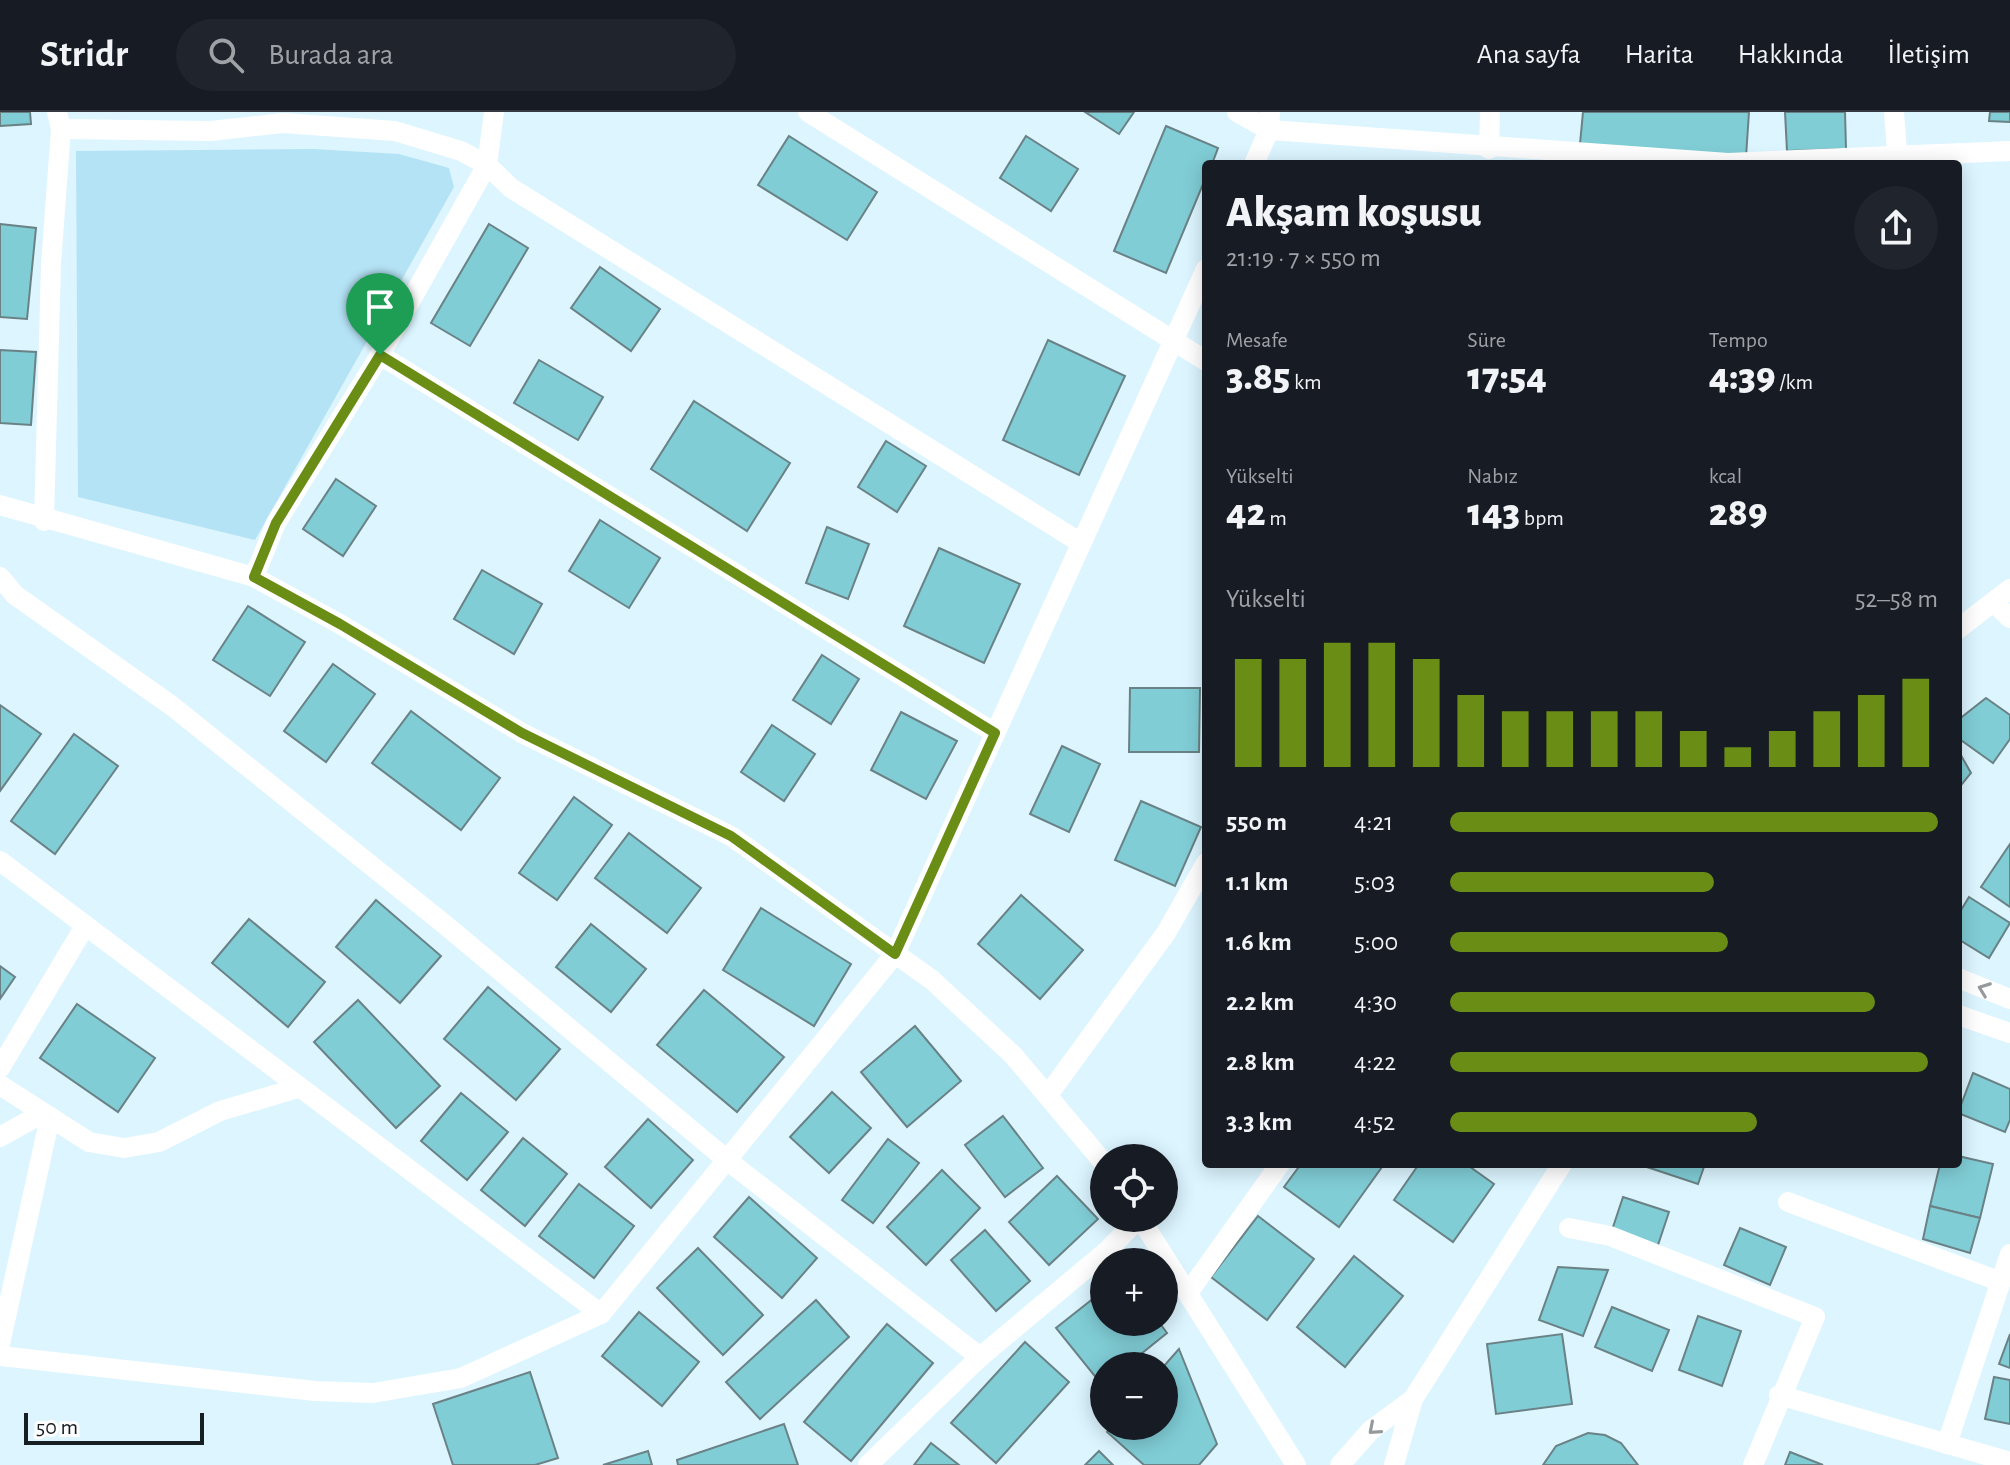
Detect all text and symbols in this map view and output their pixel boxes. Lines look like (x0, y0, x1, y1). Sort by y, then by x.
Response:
search box (176, 19, 736, 91)
icon: search (204, 33, 248, 77)
text: Stridr (40, 36, 128, 74)
text: Burada ara (268, 40, 394, 70)
text: Ana sayfa (1477, 41, 1581, 69)
text: Harita (1625, 41, 1694, 69)
text: Hakkında (1738, 41, 1843, 69)
text: İletişim (1887, 41, 1970, 69)
button: share (1854, 186, 1938, 270)
text: Akşam koşusu (1226, 191, 1481, 235)
text: 21:19 · 7 × 550 m (1226, 245, 1381, 271)
pin (346, 273, 414, 355)
icon: arrive (358, 285, 402, 329)
text: Mesafe (1226, 329, 1288, 351)
text: Süre (1467, 329, 1506, 351)
text: Tempo (1709, 329, 1768, 351)
text: 3.85 (1226, 357, 1290, 397)
text: 17:54 (1467, 357, 1547, 397)
text: 4:39 (1709, 357, 1776, 397)
text: km (1290, 371, 1322, 393)
text: /km (1776, 371, 1813, 393)
text: Yükselti (1226, 465, 1294, 487)
text: Nabız (1467, 465, 1518, 487)
text: kcal (1709, 465, 1742, 487)
text: 42 (1226, 493, 1266, 533)
text: 143 (1467, 493, 1520, 533)
text: 289 (1709, 493, 1767, 533)
text: m (1266, 507, 1287, 529)
text: bpm (1520, 507, 1564, 529)
text: Yükselti (1226, 586, 1306, 612)
text: 52–58 m (1855, 586, 1938, 612)
text: 550 m (1226, 809, 1287, 835)
text: 4:21 (1354, 809, 1393, 835)
text: 1.1 km (1226, 869, 1288, 895)
text: 5:03 (1354, 869, 1395, 895)
text: 1.6 km (1226, 929, 1292, 955)
text: 5:00 (1354, 929, 1398, 955)
one-way arrow (1978, 982, 1992, 998)
text: 2.2 km (1226, 989, 1294, 1015)
text: 4:30 (1354, 989, 1397, 1015)
text: 2.8 km (1226, 1049, 1295, 1075)
text: 4:22 (1354, 1049, 1396, 1075)
text: 3.3 km (1226, 1109, 1292, 1135)
text: 4:52 (1354, 1109, 1395, 1135)
map controls (1090, 1144, 1178, 1440)
button: locate (1090, 1144, 1178, 1232)
button: + (1090, 1248, 1178, 1336)
button: − (1090, 1352, 1178, 1440)
scale bar (24, 1409, 204, 1445)
text: 50 m (36, 1416, 78, 1438)
one-way arrow (1369, 1420, 1384, 1434)

